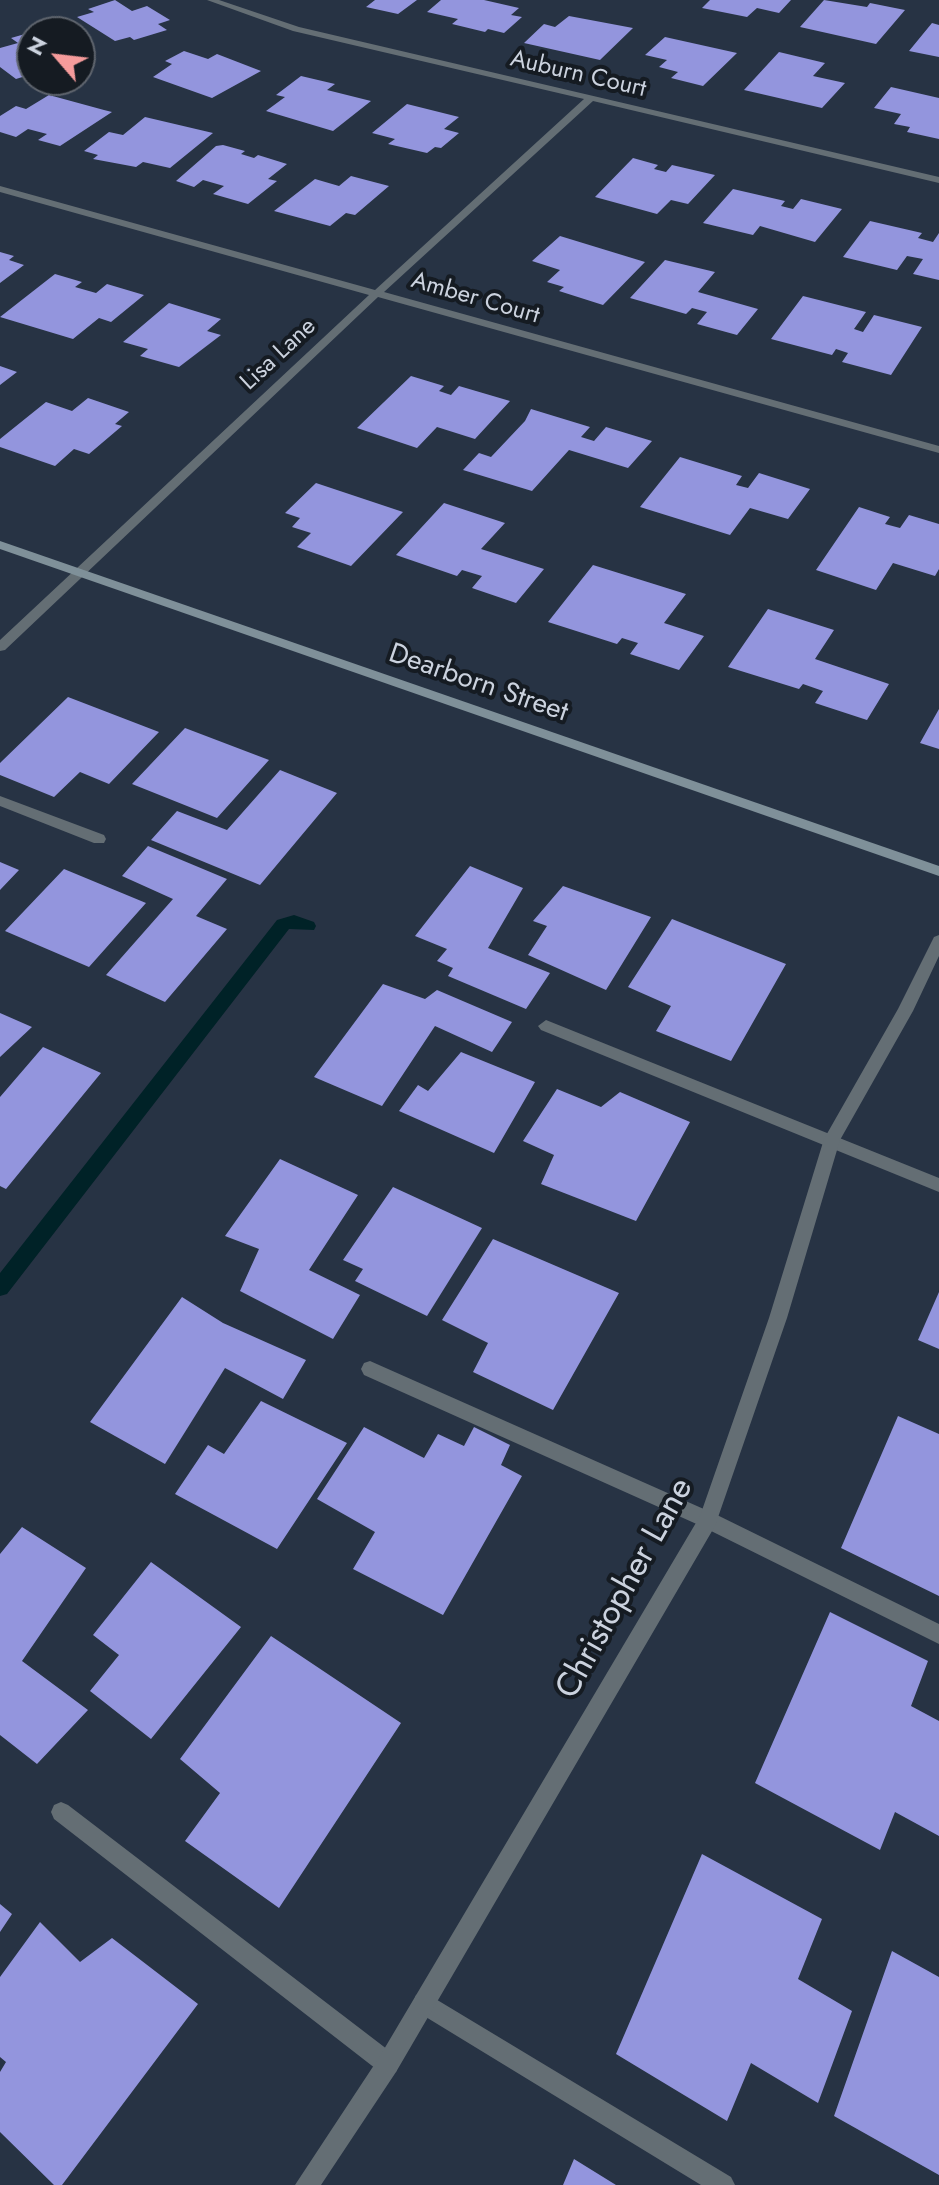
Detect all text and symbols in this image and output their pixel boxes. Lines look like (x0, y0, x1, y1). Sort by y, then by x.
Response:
north arrow (16, 16, 96, 96)
text: N (18, 30, 55, 61)
street label: Auburn Court (507, 45, 649, 105)
street label: Amber Court (408, 267, 542, 331)
street label: Lisa Lane (235, 313, 323, 397)
street label: Dearborn Street (384, 638, 572, 730)
street label: Christopher Lane (549, 1472, 703, 1706)

